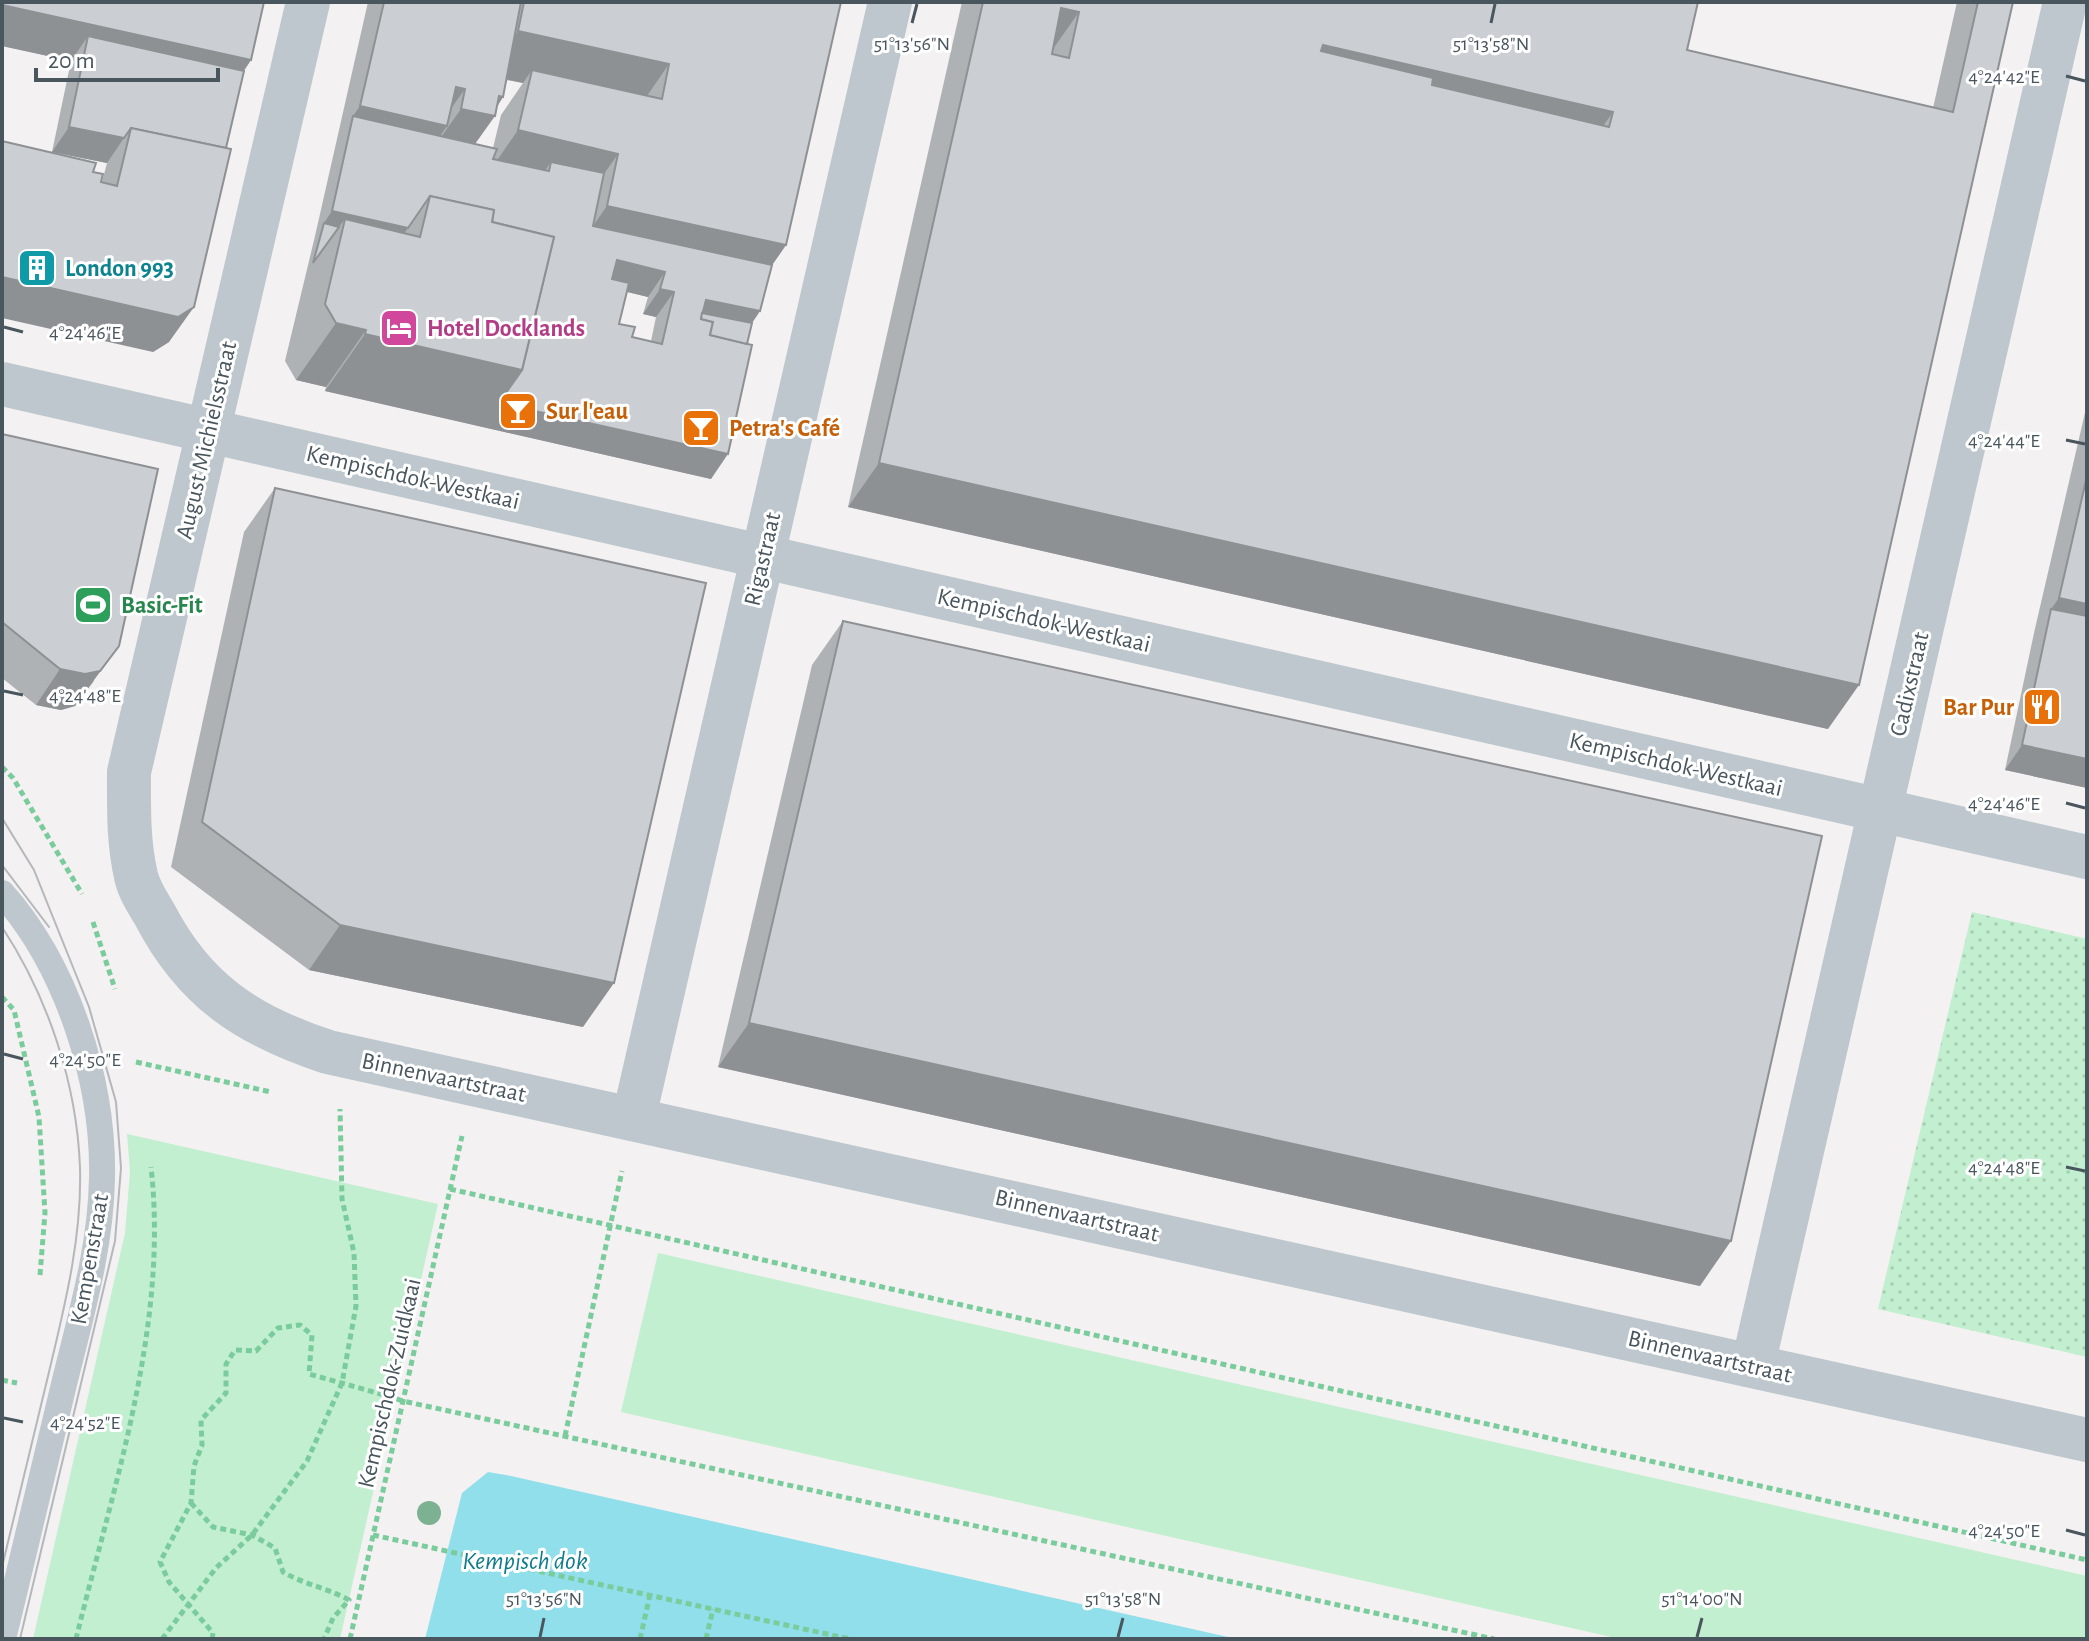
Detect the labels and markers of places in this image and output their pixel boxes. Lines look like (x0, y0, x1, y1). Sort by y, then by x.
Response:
building icon: London 993 (16, 247, 58, 289)
place label: London 993 (65, 257, 174, 281)
hotel icon: Hotel Docklands (378, 307, 420, 349)
place label: Hotel Docklands (427, 317, 585, 341)
bar icon: Sur l'eau (497, 390, 539, 432)
place label: Sur l'eau (546, 400, 629, 424)
bar icon: Petra's Café (680, 407, 722, 449)
place label: Petra's Café (729, 417, 840, 441)
sports icon: Basic-Fit (72, 584, 114, 626)
place label: Basic-Fit (121, 594, 203, 618)
restaurant icon: Bar Pur (2021, 686, 2063, 728)
place label: Bar Pur (1943, 696, 2015, 720)

